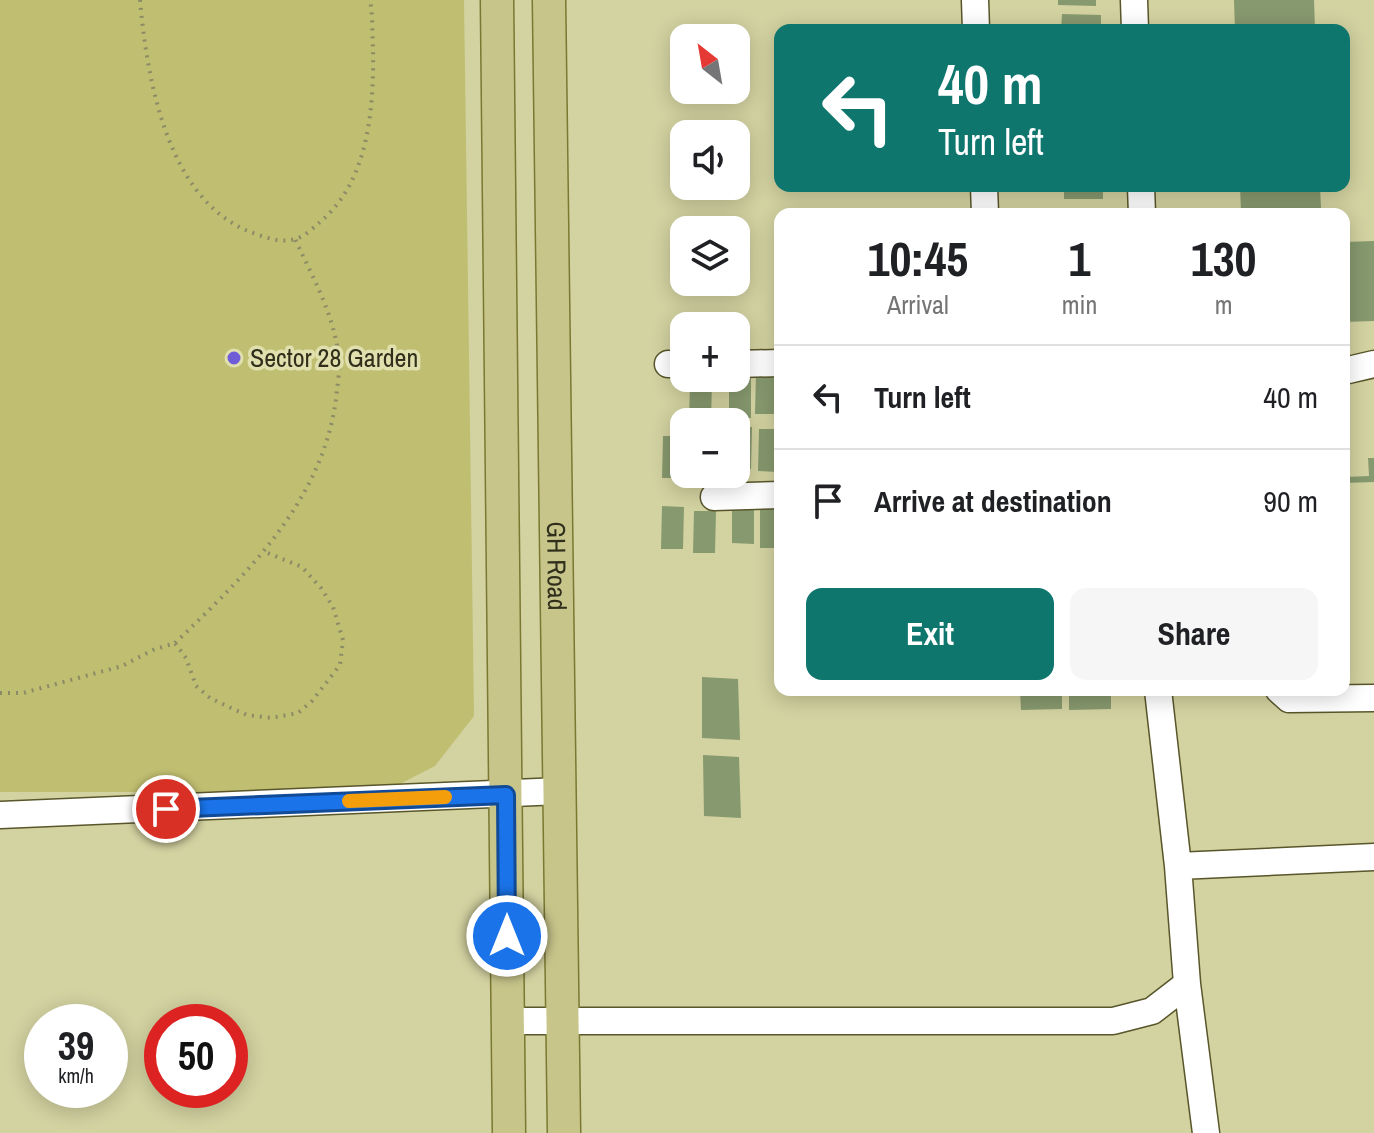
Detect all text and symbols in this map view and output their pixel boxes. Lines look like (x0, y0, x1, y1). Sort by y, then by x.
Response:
north arrow (670, 24, 750, 104)
map controls (670, 24, 750, 488)
text: 40 m (938, 46, 1043, 121)
icon: left (806, 56, 910, 160)
text: Turn left (938, 118, 1044, 166)
button: sound (670, 120, 750, 200)
button: layers (670, 216, 750, 296)
text: 10:45 (868, 226, 968, 291)
text: 1 (1069, 226, 1090, 291)
text: 130 (1191, 226, 1256, 291)
text: Arrival (887, 287, 949, 322)
text: min (1062, 287, 1097, 322)
text: m (1215, 287, 1233, 322)
button: + (670, 312, 750, 392)
place label: Sector 28 Garden (250, 340, 418, 375)
marker: Sector 28 Garden (225, 349, 243, 367)
icon: left (806, 375, 850, 419)
text: Turn left (874, 377, 971, 417)
text: 40 m (1263, 377, 1318, 417)
button: − (670, 408, 750, 488)
icon: arrive (806, 479, 850, 523)
text: Arrive at destination (874, 481, 1112, 521)
text: 90 m (1263, 481, 1318, 521)
street label: GH Road (539, 521, 575, 611)
button: Exit (806, 588, 1054, 680)
button: Share (1070, 588, 1318, 680)
pin (132, 775, 200, 843)
icon: arrive (144, 787, 188, 831)
position arrow (465, 894, 549, 978)
speed limit sign: 50 (144, 1004, 248, 1108)
text: 39 (58, 1019, 94, 1072)
text: km/h (58, 1062, 94, 1089)

